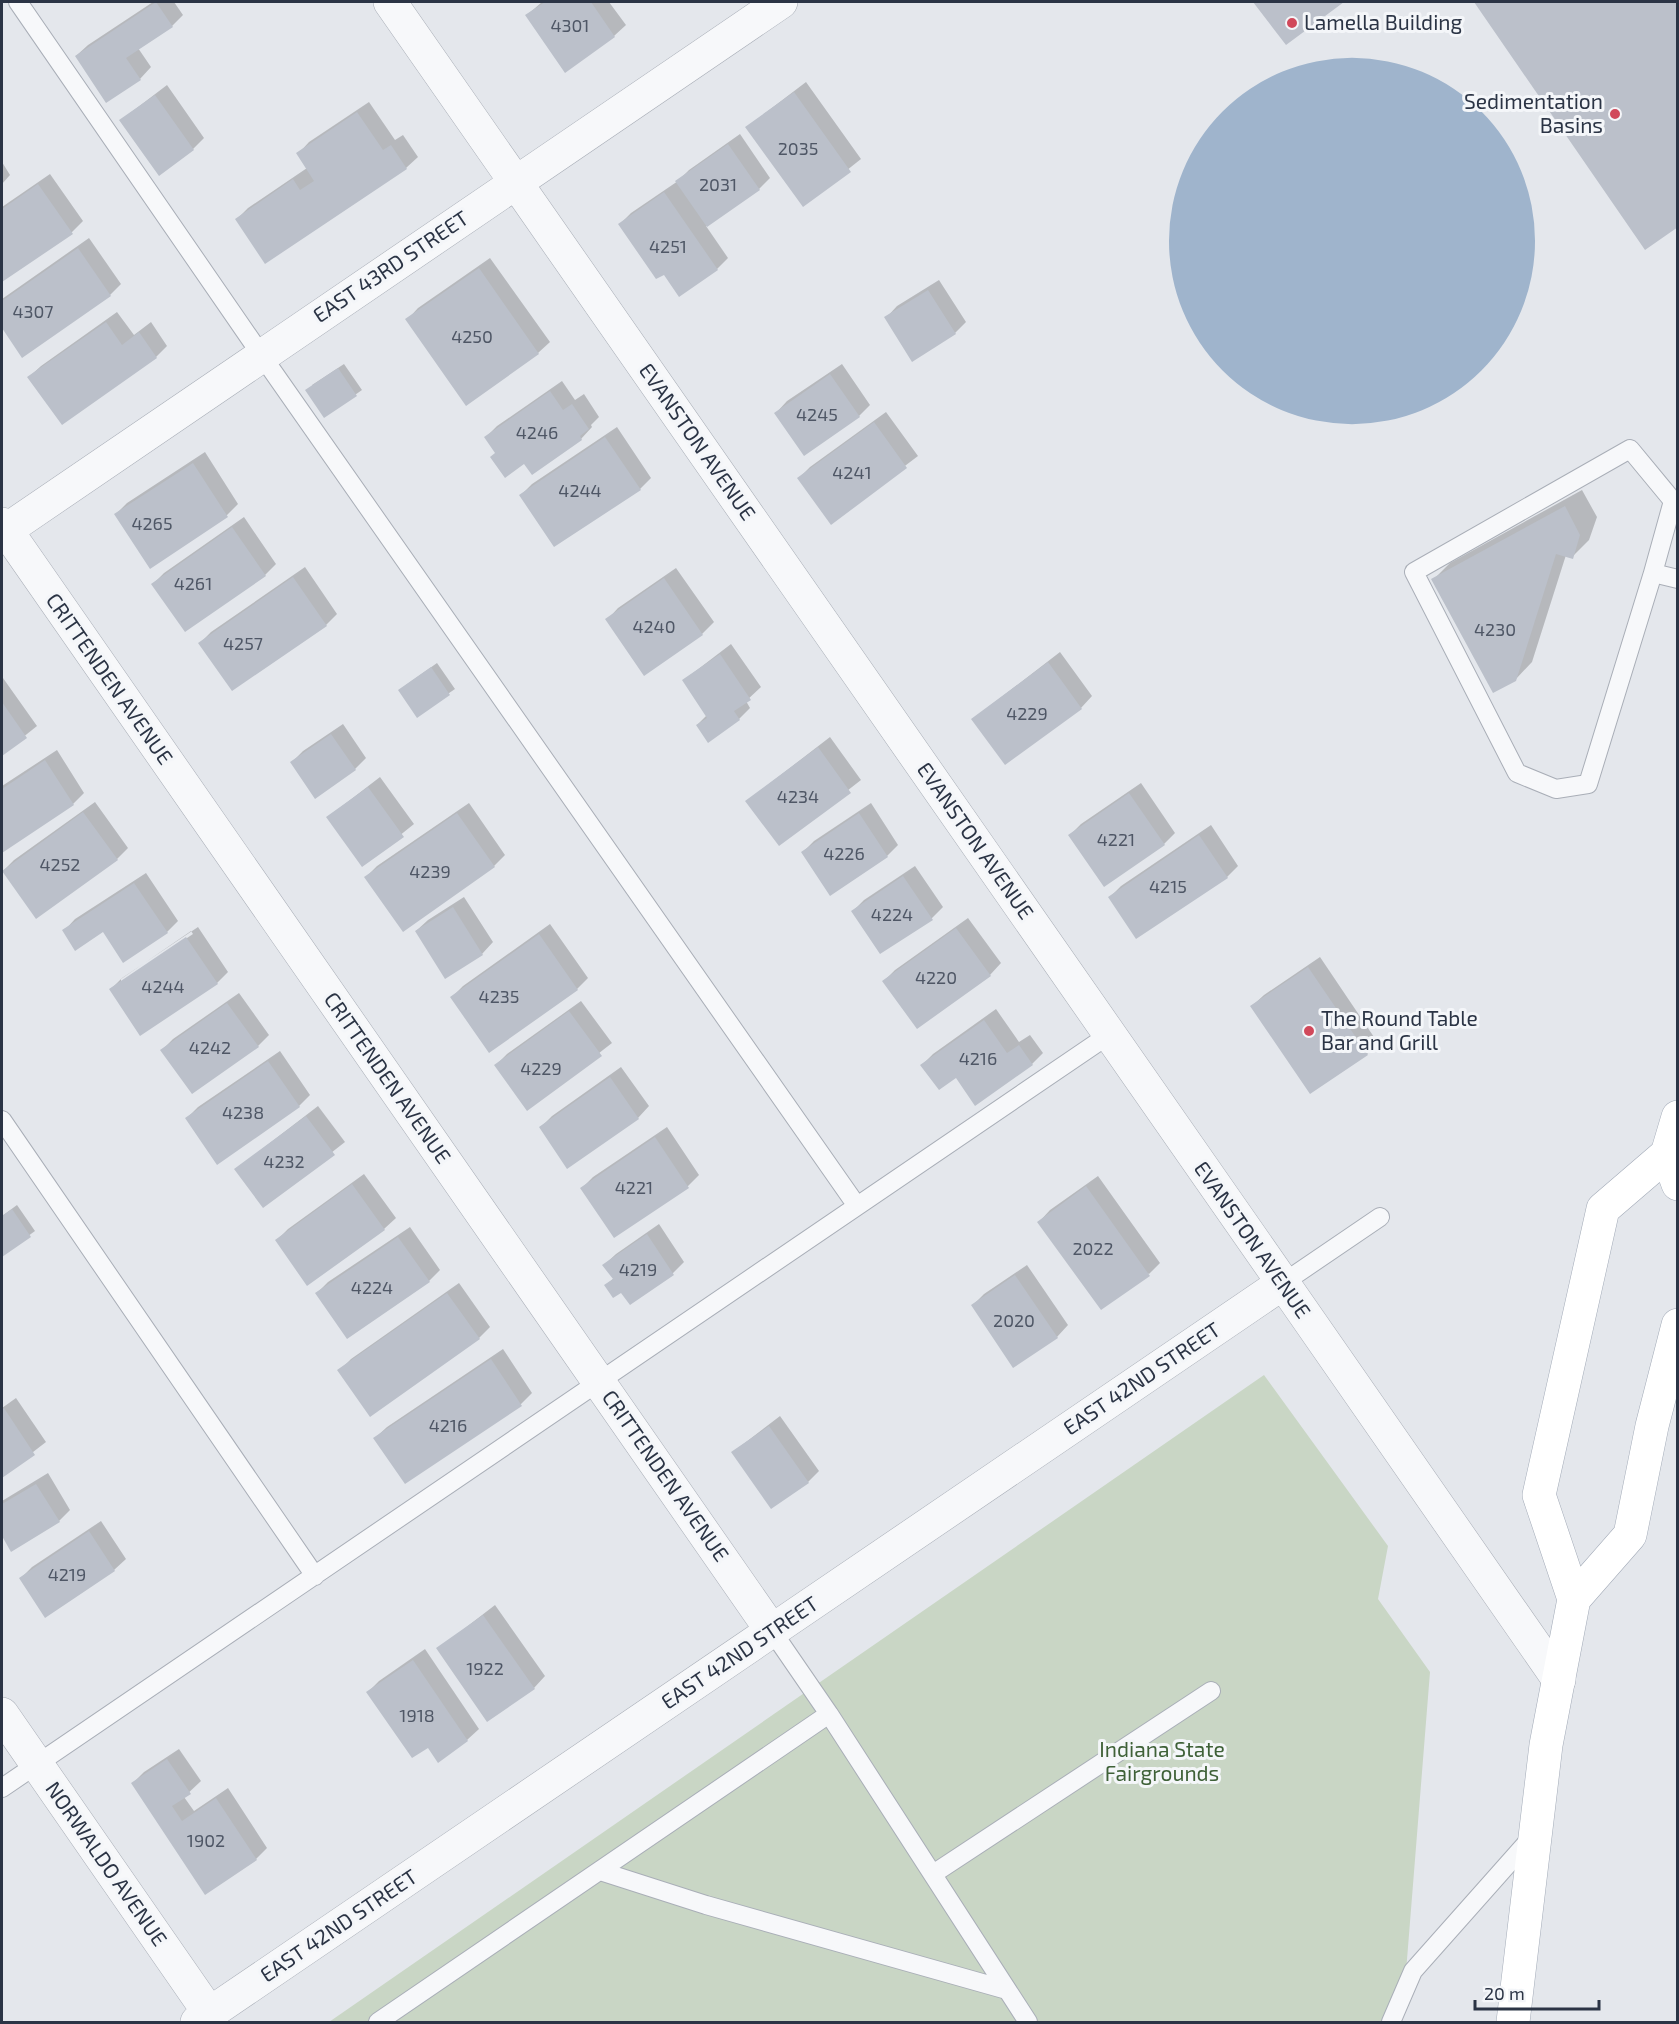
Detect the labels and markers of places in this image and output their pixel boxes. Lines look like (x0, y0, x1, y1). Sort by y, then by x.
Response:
place label: Lamella Building (1304, 9, 1463, 34)
marker: Lamella Building (1285, 16, 1299, 30)
place label: Sedimentation Basins (1464, 88, 1603, 137)
marker: Sedimentation Basins (1608, 107, 1622, 121)
place label: The Round Table Bar and Grill (1321, 1005, 1478, 1054)
marker: The Round Table Bar and Grill (1302, 1024, 1316, 1038)

